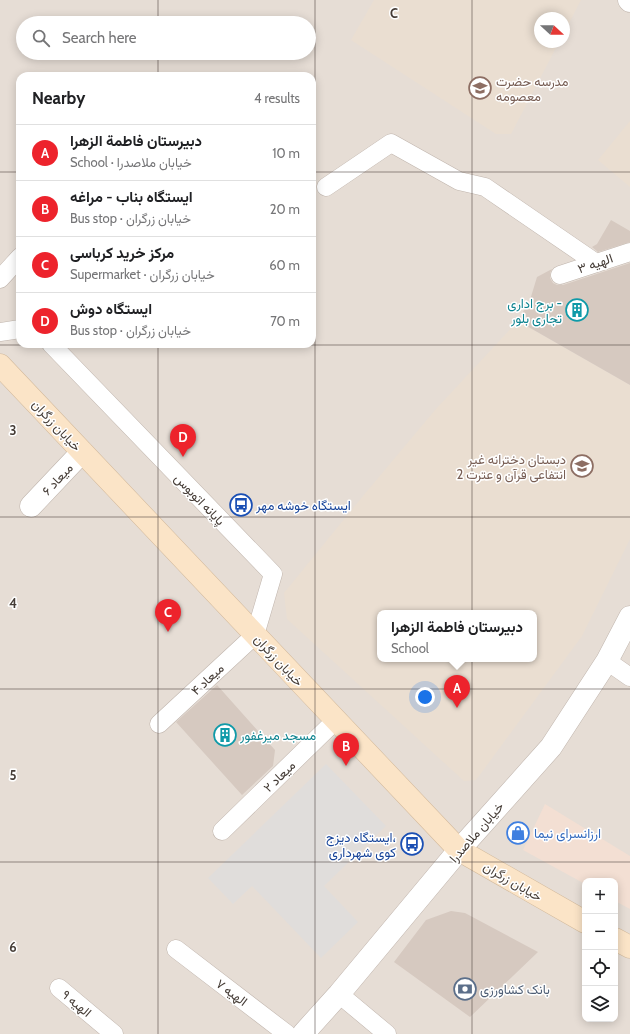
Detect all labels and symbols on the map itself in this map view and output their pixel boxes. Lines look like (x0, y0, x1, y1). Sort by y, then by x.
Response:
text: C (390, 5, 398, 21)
north arrow (534, 12, 570, 48)
place label: مدرسه حضرت معصومه (496, 73, 569, 105)
school or university icon: مدرسه حضرت معصومه (467, 75, 493, 101)
street label: الهیه ۳ (575, 250, 615, 277)
place label: برج اداری - تجاری بلور (507, 295, 562, 327)
building icon: برج اداری - تجاری بلور (564, 297, 590, 323)
street label: خیابان زرگران (28, 396, 85, 455)
text: 3 (9, 422, 17, 438)
pin: D (170, 424, 196, 457)
place label: دبستان دخترانه غیر انتفاعی قرآن و عترت 2 (457, 451, 566, 483)
school or university icon: دبستان دخترانه غیر انتفاعی قرآن و عترت 2 (569, 453, 595, 479)
street label: میعاد ۶ (38, 460, 76, 498)
street label: پایانه اتوبوس (170, 470, 229, 530)
bus stop icon: ایستگاه خوشه مهر (228, 492, 254, 518)
place label: ایستگاه خوشه مهر (255, 497, 351, 514)
text: 4 (9, 595, 17, 611)
pin: C (155, 599, 181, 632)
street label: خیابان زرگران (250, 631, 307, 690)
street label: میعاد ۴ (187, 660, 227, 698)
pin: A (444, 675, 470, 708)
your location (415, 687, 435, 707)
building icon: مسجد میرغفور (212, 722, 238, 748)
place label: مسجد میرغفور (239, 727, 316, 744)
pin: B (333, 733, 359, 766)
street label: میعاد ۲ (260, 757, 298, 795)
text: 5 (10, 767, 17, 783)
street label: خیابان ملاصدرا (445, 798, 508, 866)
shop icon: ارزانسرای نیما (505, 820, 531, 846)
place label: ارزانسرای نیما (534, 825, 601, 842)
place label: ایستگاه دیزج، کوی شهرداری (326, 829, 396, 861)
bus stop icon: ایستگاه دیزج، کوی شهرداری (399, 831, 425, 857)
street label: خیابان زرگران (480, 858, 545, 905)
text: 6 (9, 939, 17, 955)
street label: الهیه ۷ (212, 975, 251, 1010)
bank icon: بانک کشاورزی (452, 976, 478, 1002)
place label: بانک کشاورزی (480, 981, 550, 998)
street label: الهیه ۹ (58, 986, 95, 1021)

